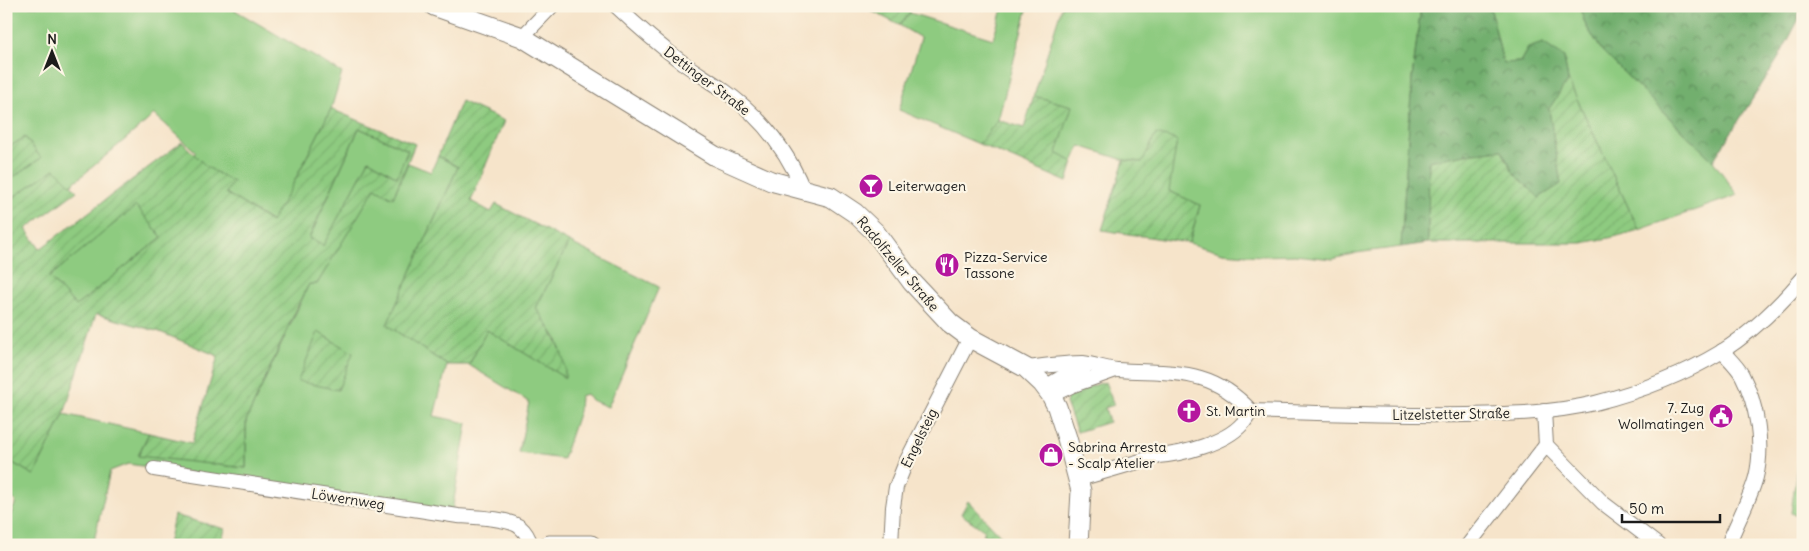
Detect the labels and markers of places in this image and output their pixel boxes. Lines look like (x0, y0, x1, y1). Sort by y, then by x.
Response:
bar icon: Leiterwagen (858, 173, 884, 199)
place label: Leiterwagen (888, 177, 966, 195)
place label: Pizza-Service Tassone (964, 248, 1048, 282)
restaurant icon: Pizza-Service Tassone (934, 252, 960, 278)
church icon: St. Martin (1176, 398, 1202, 424)
place label: 7. Zug Wollmatingen (1618, 399, 1704, 433)
place label: St. Martin (1206, 402, 1265, 420)
public building icon: 7. Zug Wollmatingen (1708, 403, 1734, 429)
place label: Sabrina Arresta - Scalp Atelier (1068, 438, 1166, 472)
shop icon: Sabrina Arresta - Scalp Atelier (1038, 442, 1064, 468)

